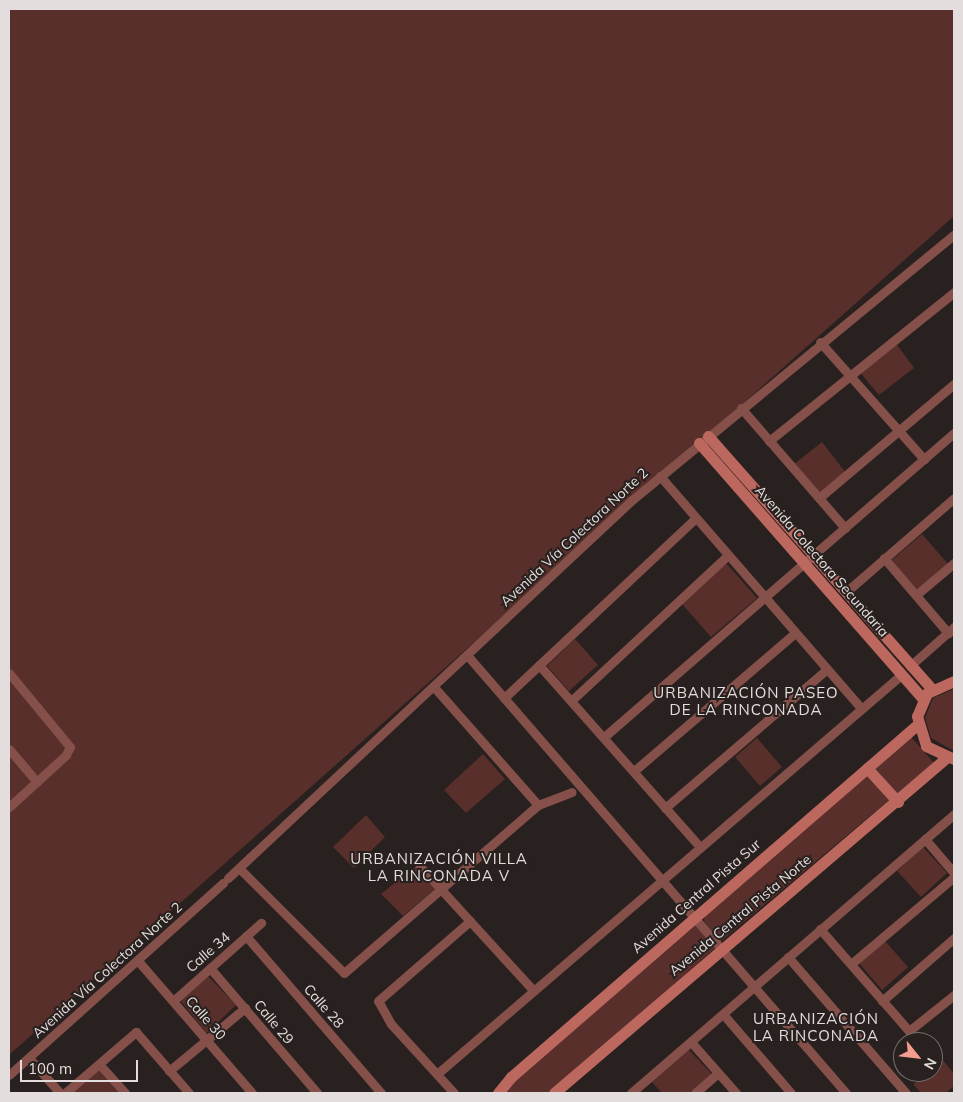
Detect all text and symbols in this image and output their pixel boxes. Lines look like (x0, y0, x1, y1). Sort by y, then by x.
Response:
street label: Avenida Vía Colectora Norte 2 (497, 464, 651, 610)
street label: Avenida Colectora Secundaria (752, 482, 892, 640)
district label: URBANIZACIÓN PASEO DE LA RINCONADA (651, 683, 841, 718)
street label: Avenida Central Pista Sur (628, 835, 764, 957)
district label: URBANIZACIÓN VILLA LA RINCONADA V (348, 849, 530, 884)
street label: Avenida Central Pista Norte (666, 851, 814, 979)
street label: Avenida Vía Colectora Norte 2 (29, 898, 185, 1042)
street label: Calle 34 (183, 928, 233, 976)
street label: Calle 28 (300, 981, 348, 1031)
street label: Calle 30 (182, 993, 230, 1043)
street label: Calle 29 (251, 996, 297, 1048)
district label: URBANIZACIÓN LA RINCONADA (751, 1009, 881, 1044)
north arrow (893, 1032, 943, 1082)
scale bar (22, 1050, 140, 1082)
text: N (920, 1055, 941, 1073)
text: 100 m (28, 1059, 72, 1078)

